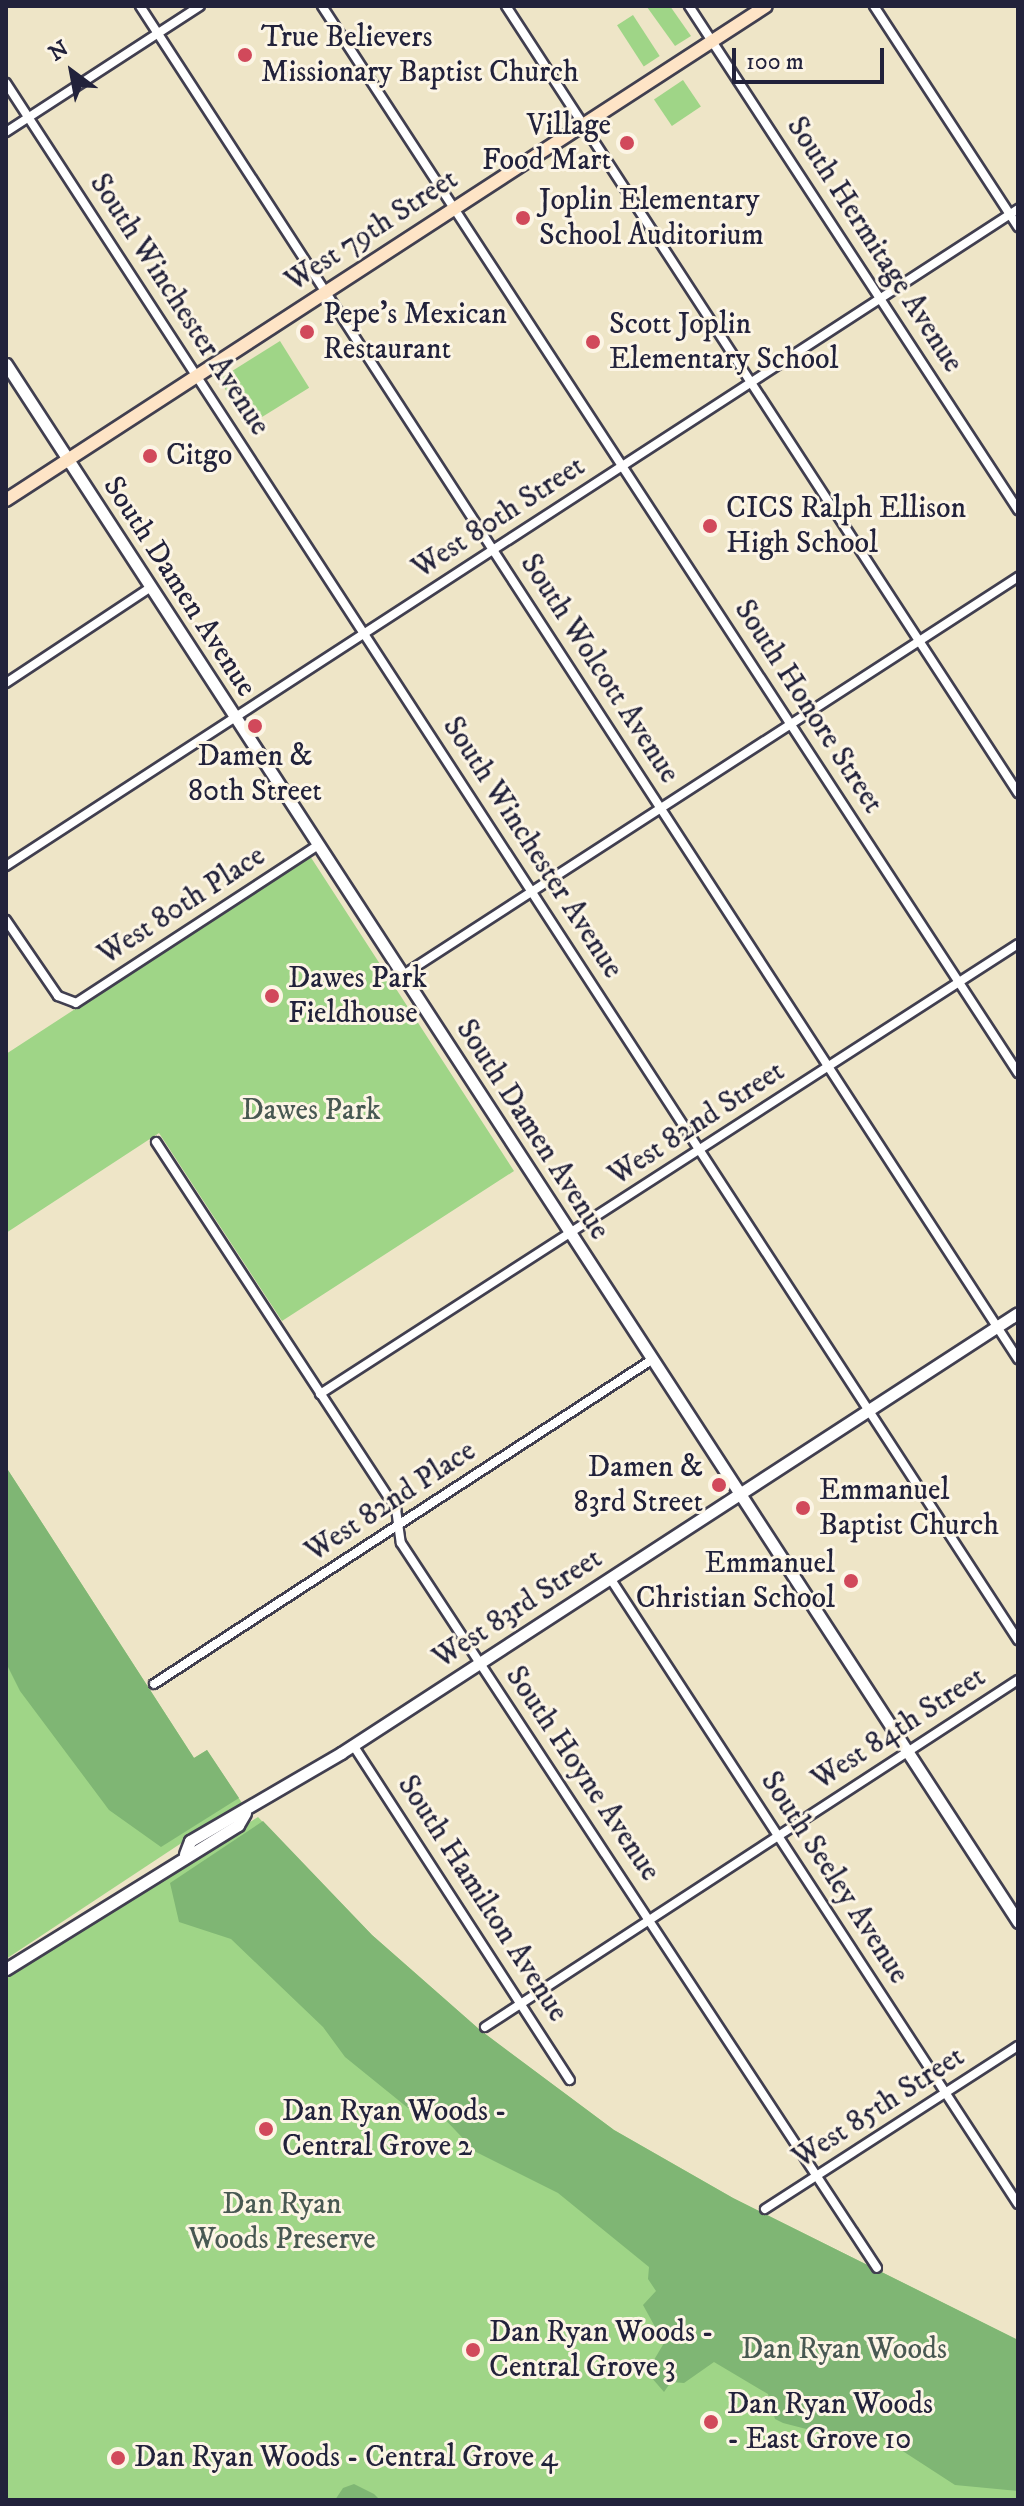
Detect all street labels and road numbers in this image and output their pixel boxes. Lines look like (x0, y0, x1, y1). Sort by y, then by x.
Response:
street label: South Hermitage Avenue (778, 110, 970, 380)
street label: West 79th Street (279, 162, 465, 300)
street label: South Winchester Avenue (81, 168, 277, 442)
street label: West 80th Street (406, 449, 592, 587)
street label: South Damen Avenue (94, 470, 264, 704)
street label: South Wolcott Avenue (512, 548, 686, 790)
street label: South Honore Street (726, 594, 890, 820)
street label: South Winchester Avenue (434, 711, 630, 985)
street label: West 80th Place (92, 839, 272, 973)
street label: South Damen Avenue (447, 1013, 617, 1247)
street label: West 82nd Street (602, 1054, 792, 1194)
street label: West 82nd Place (299, 1434, 483, 1570)
street label: West 83rd Street (427, 1541, 609, 1677)
street label: South Hoyne Avenue (497, 1660, 667, 1888)
street label: West 84th Street (806, 1660, 992, 1798)
street label: South Seeley Avenue (752, 1765, 916, 1991)
street label: South Hamilton Avenue (389, 1769, 575, 2029)
street label: West 85th Street (787, 2039, 971, 2177)

